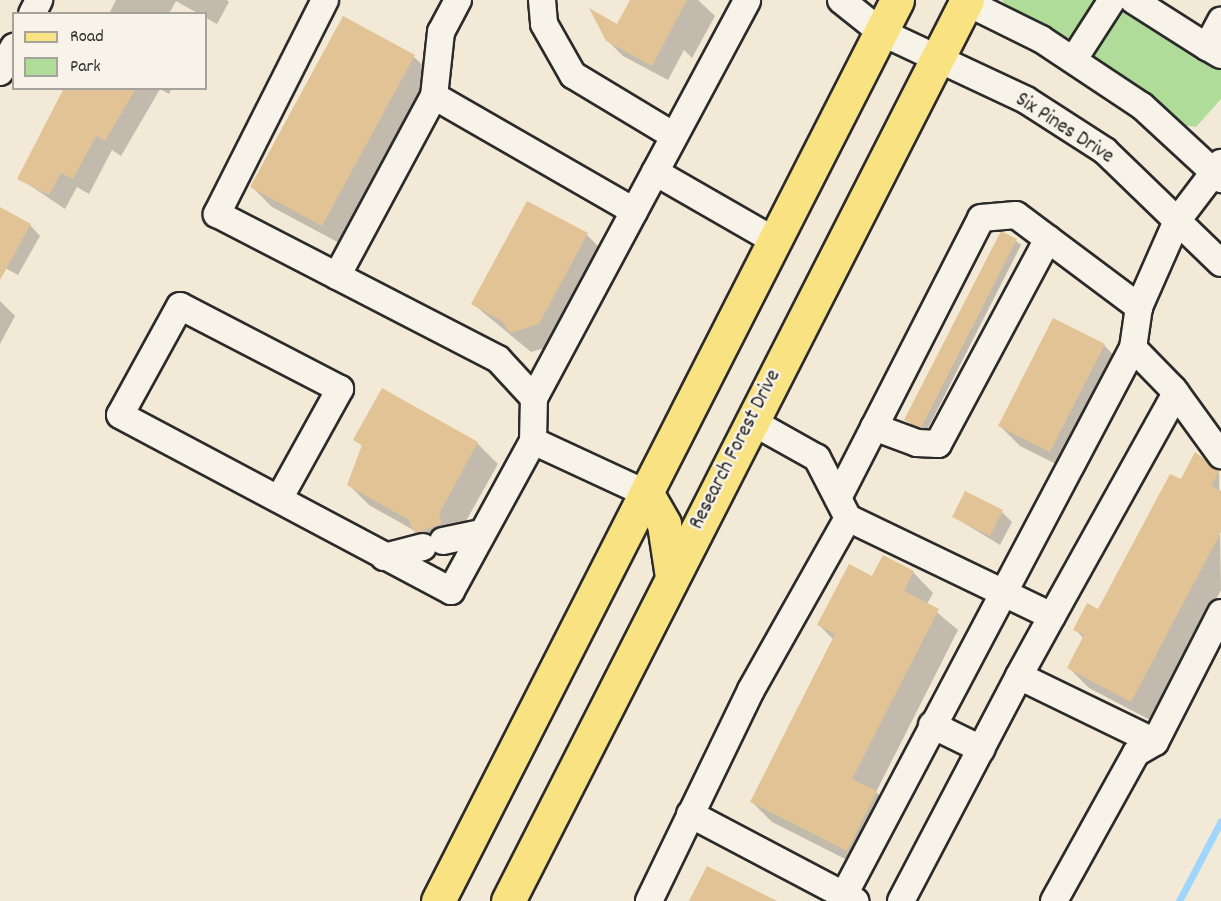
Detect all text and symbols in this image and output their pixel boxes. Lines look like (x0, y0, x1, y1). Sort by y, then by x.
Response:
legend (12, 12, 207, 90)
text: Road (70, 25, 104, 50)
text: Park (70, 55, 101, 80)
street label: Six Pines Drive (1010, 88, 1118, 170)
street label: Research Forest Drive (685, 366, 787, 534)

